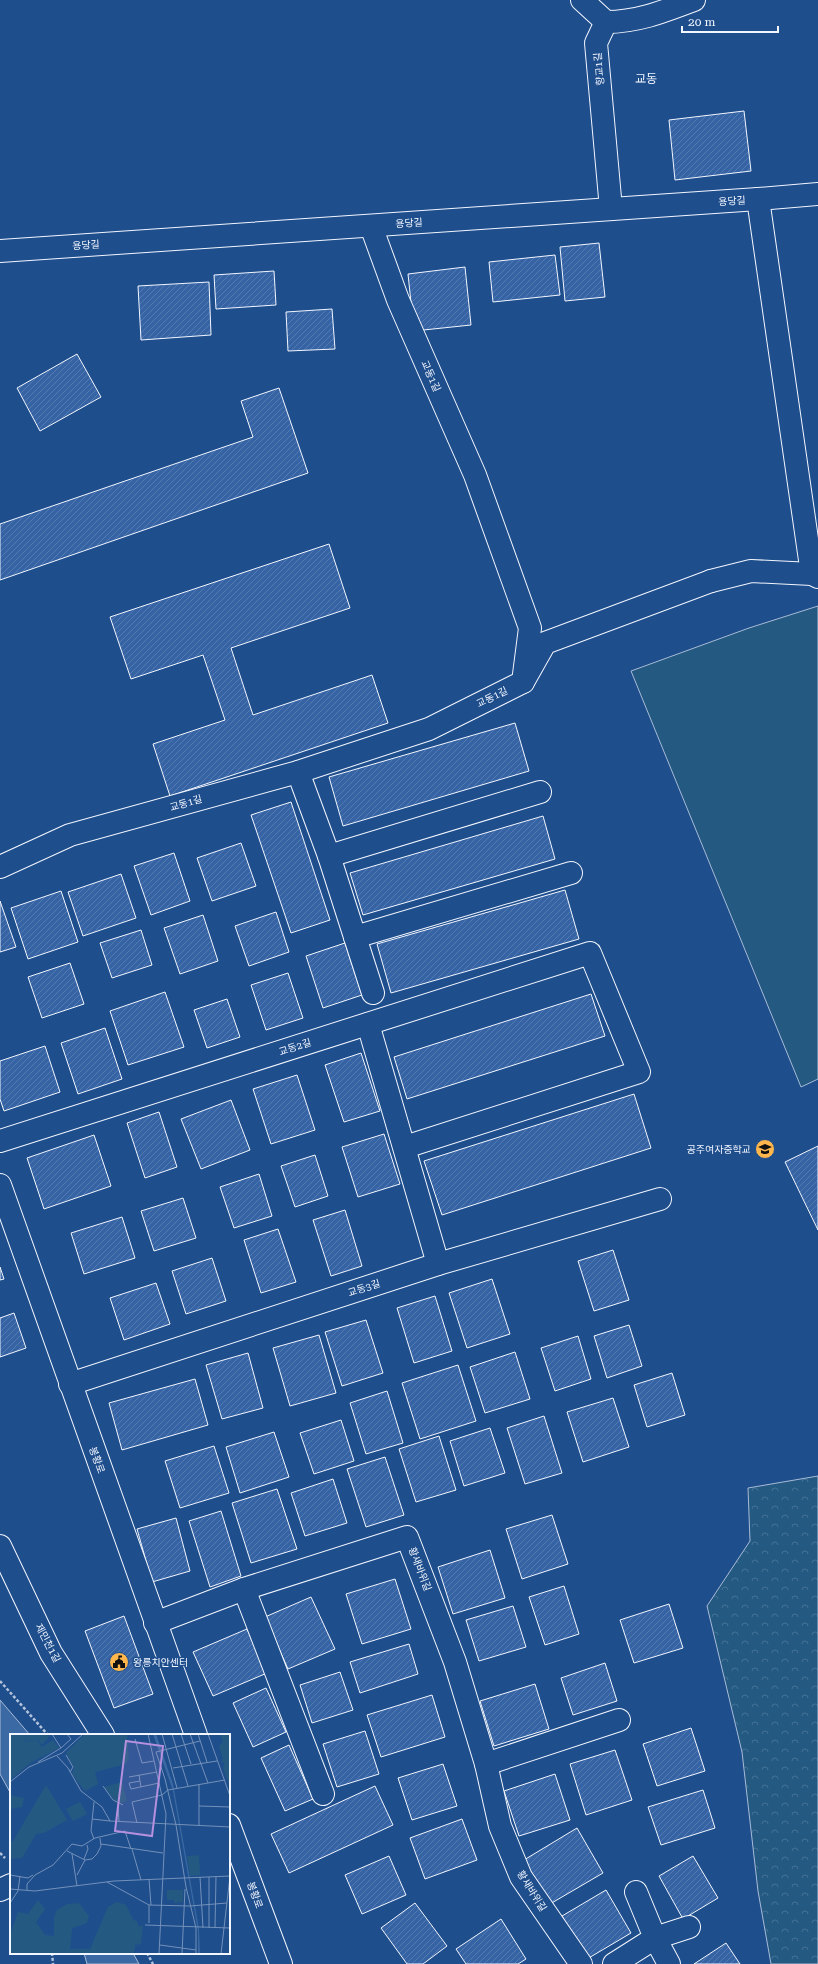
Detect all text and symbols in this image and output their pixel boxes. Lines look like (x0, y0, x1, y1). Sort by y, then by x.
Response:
scale bar (682, 8, 778, 34)
text: 20 m (688, 15, 715, 29)
street label: 향교1길 (592, 52, 606, 86)
district label: 교동 (635, 72, 657, 86)
street label: 용당길 (718, 195, 746, 207)
street label: 용당길 (395, 217, 423, 229)
street label: 용당길 (72, 239, 100, 251)
street label: 교동1길 (419, 359, 443, 393)
street label: 교동1길 (475, 685, 509, 709)
street label: 교동1길 (169, 793, 203, 813)
street label: 교동2길 (278, 1037, 312, 1057)
school or university icon: 공주여자중학교 (754, 1138, 776, 1160)
place label: 공주여자중학교 (687, 1144, 751, 1155)
street label: 교동3길 (347, 1278, 381, 1298)
street label: 봉황로 (87, 1445, 107, 1475)
street label: 황새바위길 (407, 1546, 433, 1592)
street label: 제민천1길 (33, 1622, 63, 1664)
public building icon: 왕릉치안센터 (108, 1651, 130, 1673)
place label: 왕릉치안센터 (133, 1657, 188, 1668)
inset map (10, 1734, 230, 1954)
street label: 황새바위길 (515, 1869, 549, 1913)
street label: 봉황로 (245, 1880, 265, 1910)

